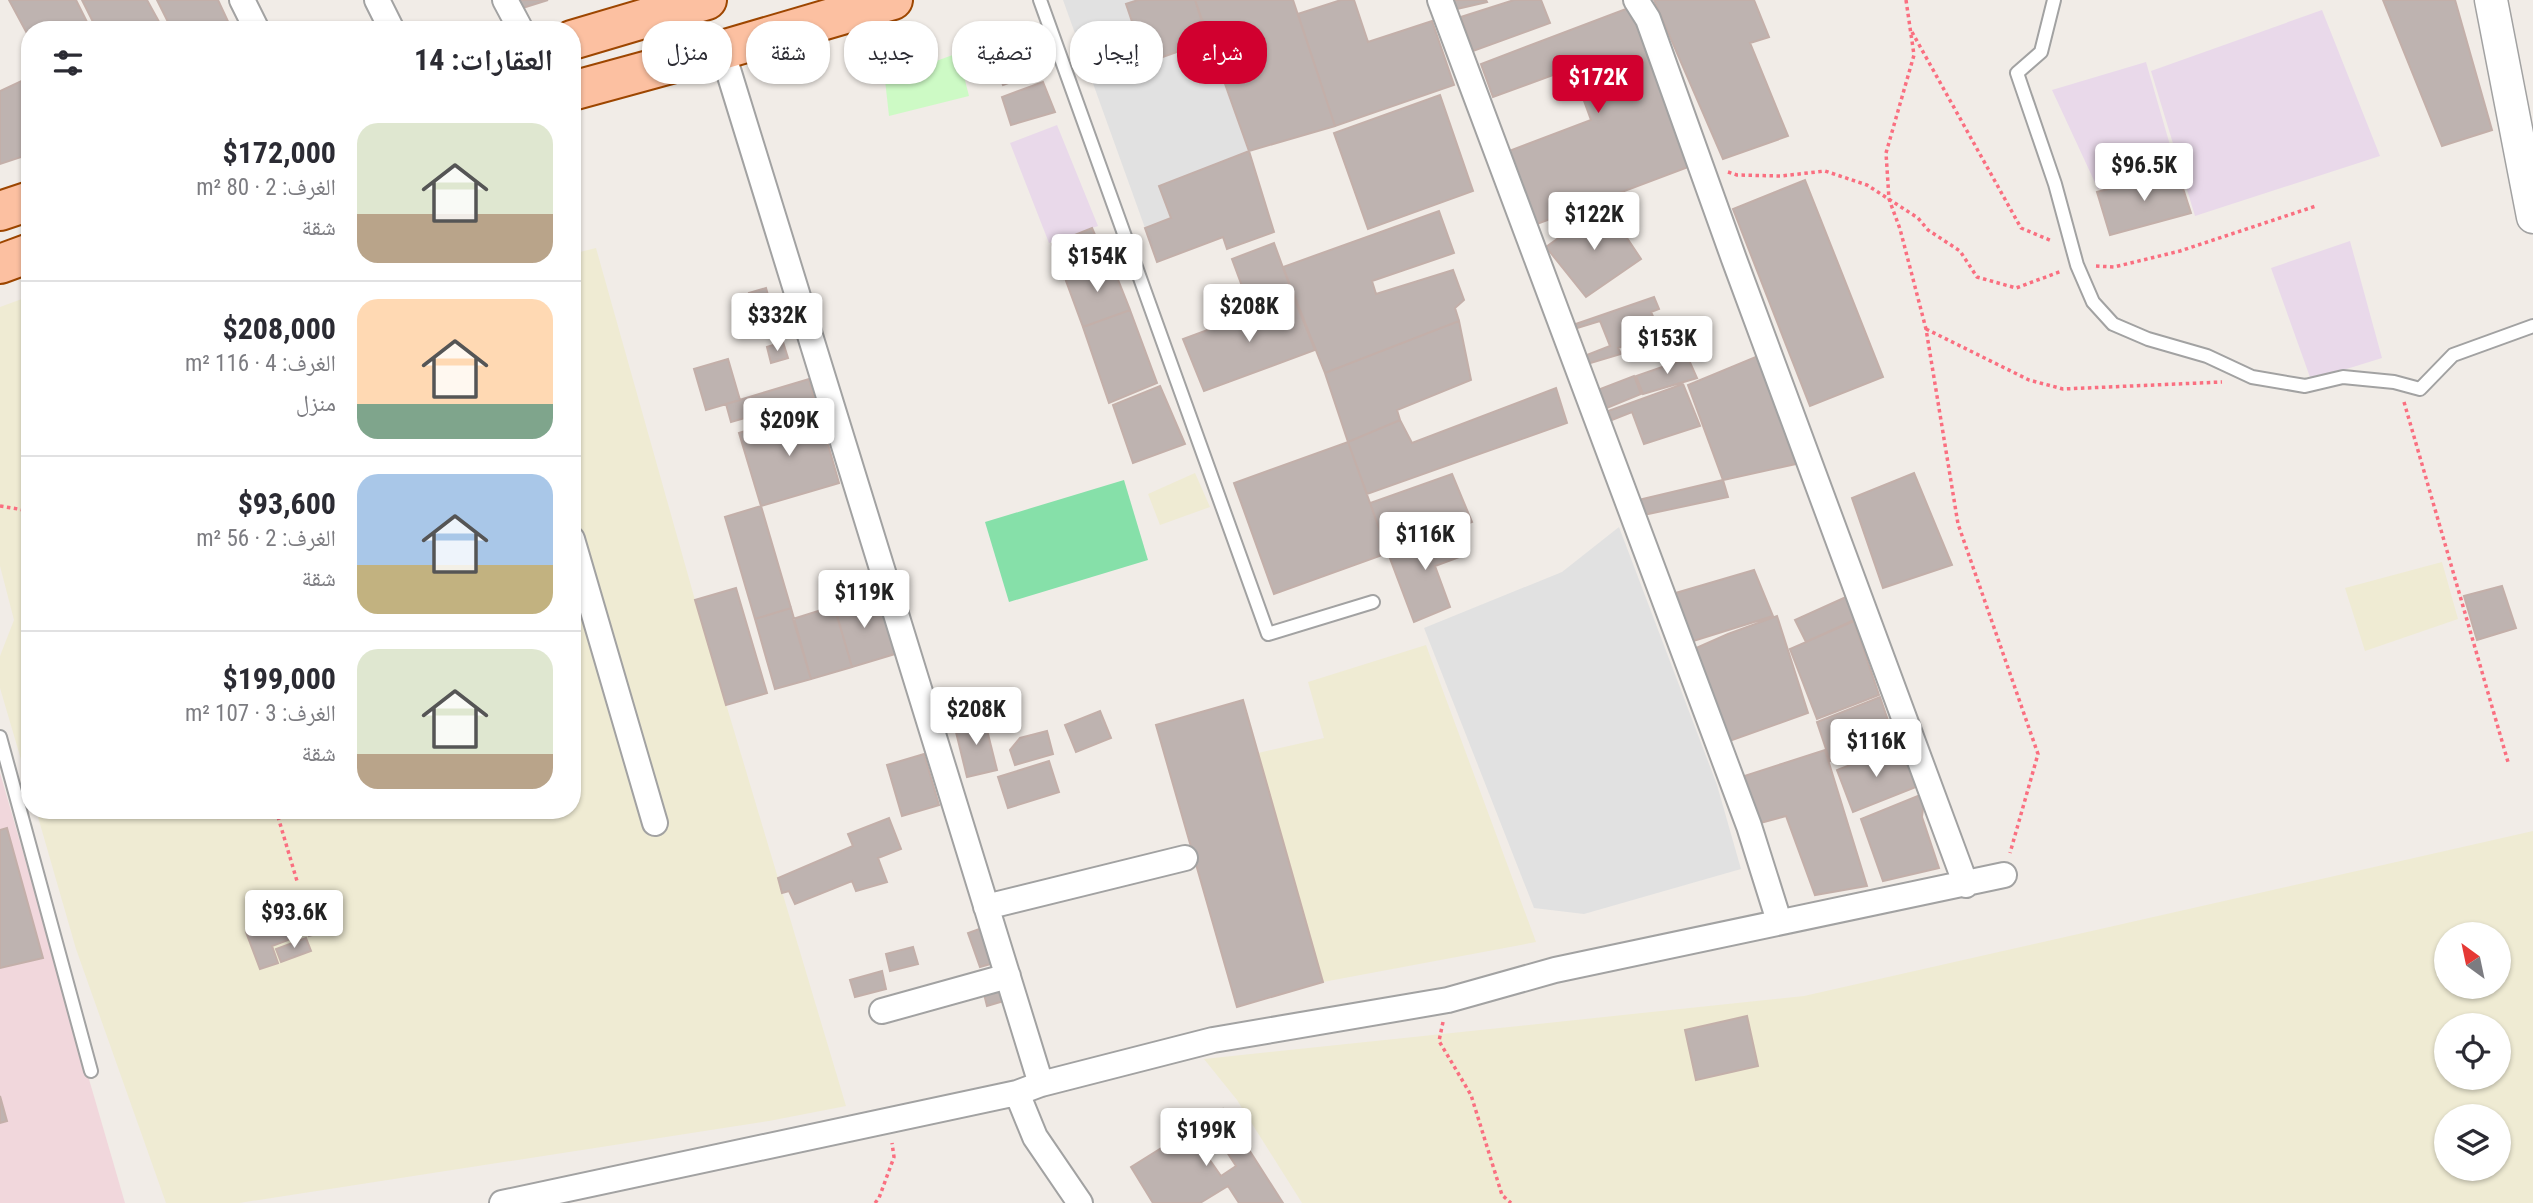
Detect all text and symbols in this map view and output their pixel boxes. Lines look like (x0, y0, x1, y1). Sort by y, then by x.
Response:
chip: منزل (642, 21, 732, 84)
chip: شقة (746, 21, 830, 84)
chip: جديد (844, 21, 938, 84)
chip: تصفية (952, 21, 1056, 84)
chip: إيجار (1070, 21, 1163, 84)
chip: شراء (1177, 21, 1267, 84)
text: العقارات: 14 (414, 42, 553, 77)
icon: filters (49, 44, 87, 82)
pin: $172K (1549, 55, 1647, 115)
text: $172K (1568, 64, 1628, 91)
text: $172,000 (223, 135, 336, 170)
pin: $96.5K (2087, 144, 2201, 203)
icon: home (413, 151, 497, 235)
text: $96.5K (2111, 152, 2177, 179)
text: الغرف: 2 · 80 m² (196, 174, 336, 201)
pin: $122K (1545, 192, 1643, 252)
text: $122K (1564, 201, 1624, 228)
text: شقة (302, 214, 336, 241)
pin: $154K (1048, 234, 1146, 294)
text: $154K (1067, 243, 1127, 270)
pin: $208K (1200, 284, 1298, 344)
text: $208K (1219, 293, 1279, 320)
pin: $332K (728, 294, 826, 353)
text: $332K (747, 302, 807, 329)
text: $208,000 (223, 311, 336, 346)
pin: $153K (1618, 316, 1716, 376)
text: $153K (1637, 325, 1697, 352)
icon: home (413, 327, 497, 411)
text: الغرف: 4 · 116 m² (185, 350, 336, 377)
text: منزل (296, 390, 336, 417)
pin: $209K (740, 398, 838, 458)
text: $209K (759, 407, 819, 434)
text: $93,600 (238, 486, 336, 521)
icon: home (413, 502, 497, 586)
pin: $116K (1376, 512, 1474, 572)
text: $116K (1395, 521, 1455, 548)
text: الغرف: 2 · 56 m² (196, 525, 336, 552)
text: شقة (302, 565, 336, 592)
pin: $119K (815, 570, 913, 630)
text: $119K (834, 579, 894, 606)
text: $199,000 (223, 661, 336, 696)
icon: home (413, 677, 497, 761)
pin: $208K (927, 688, 1025, 747)
text: $208K (946, 696, 1006, 723)
text: الغرف: 3 · 107 m² (185, 700, 336, 727)
pin: $116K (1827, 720, 1925, 779)
text: $116K (1846, 728, 1906, 755)
text: شقة (302, 740, 336, 767)
pin: $93.6K (237, 890, 351, 950)
text: $93.6K (261, 899, 327, 926)
north arrow (2434, 922, 2511, 999)
map controls (2434, 922, 2511, 1181)
button: locate (2434, 1013, 2511, 1090)
button: layers (2434, 1104, 2511, 1181)
pin: $199K (1157, 1108, 1255, 1168)
text: $199K (1176, 1117, 1236, 1144)

